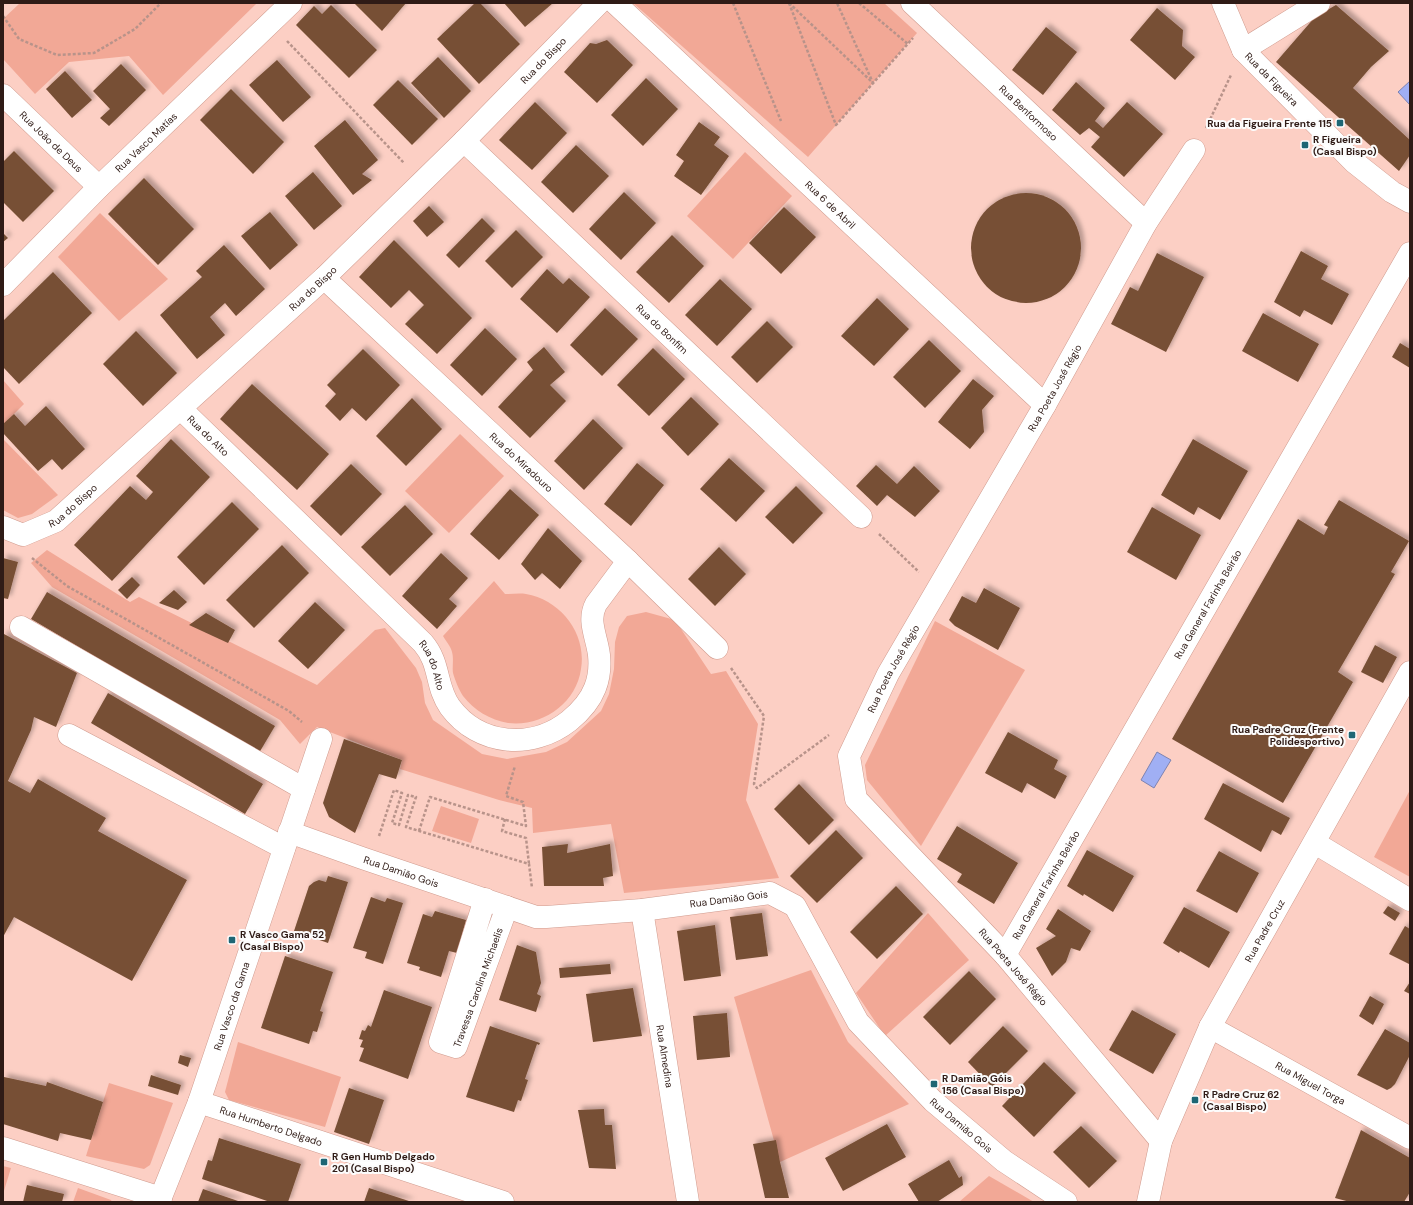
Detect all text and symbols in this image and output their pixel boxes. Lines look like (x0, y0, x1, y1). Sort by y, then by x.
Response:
street label: Rua do Bispo (517, 34, 569, 86)
street label: Rua da Figueira (1242, 49, 1301, 109)
street label: Rua Benformoso (996, 82, 1061, 143)
street label: Rua João de Deus (17, 108, 86, 175)
street label: Rua Vasco Matías (112, 109, 180, 175)
place label: Rua da Figueira Frente 115 (1207, 117, 1332, 130)
marker: Rua da Figueira Frente 115 (1335, 118, 1345, 128)
place label: R Figueira (Casal Bispo) (1313, 133, 1377, 158)
marker: R Figueira (Casal Bispo) (1300, 140, 1310, 150)
street label: Rua 6 de Abril (802, 178, 859, 231)
street label: Rua do Bispo (286, 263, 339, 313)
street label: Rua do Bonfim (633, 301, 691, 357)
street label: Rua Poeta José Régio (1025, 342, 1084, 434)
street label: Rua do Alto (185, 412, 232, 459)
street label: Rua do Miradouro (487, 429, 556, 495)
street label: Rua do Bispo (46, 481, 100, 530)
street label: Rua General Farinha Beirão (1171, 547, 1244, 661)
street label: Rua Poeta José Régio (864, 622, 922, 715)
street label: Rua do Alto (417, 637, 448, 692)
place label: Rua Padre Cruz (Frente Polidesportivo) (1232, 723, 1344, 748)
marker: Rua Padre Cruz (Frente Polidesportivo) (1347, 730, 1357, 740)
street label: Rua General Farinha Beirão (1009, 828, 1082, 942)
street label: Rua Damião Gois (362, 853, 441, 890)
street label: Rua Damião Gois (689, 887, 769, 910)
street label: Rua Padre Cruz (1241, 897, 1287, 964)
street label: Travessa Carolina Michaelis (450, 926, 505, 1049)
street label: Rua Poeta José Régio (976, 926, 1050, 1008)
place label: R Vasco Gama 52 (Casal Bispo) (240, 928, 324, 953)
marker: R Vasco Gama 52 (Casal Bispo) (227, 935, 237, 945)
street label: Rua Vasco da Gama (210, 960, 252, 1052)
street label: Rua Almedina (654, 1024, 676, 1088)
street label: Rua Miguel Torga (1273, 1058, 1348, 1107)
place label: R Damião Góis 156 (Casal Bispo) (942, 1072, 1024, 1097)
marker: R Damião Góis 156 (Casal Bispo) (929, 1079, 939, 1089)
place label: R Padre Cruz 62 (Casal Bispo) (1203, 1088, 1279, 1113)
street label: Rua Damião Gois (927, 1095, 996, 1155)
marker: R Padre Cruz 62 (Casal Bispo) (1190, 1095, 1200, 1105)
street label: Rua Humberto Delgado (218, 1103, 324, 1149)
place label: R Gen Humb Delgado 201 (Casal Bispo) (332, 1150, 435, 1175)
marker: R Gen Humb Delgado 201 (Casal Bispo) (319, 1157, 329, 1167)

